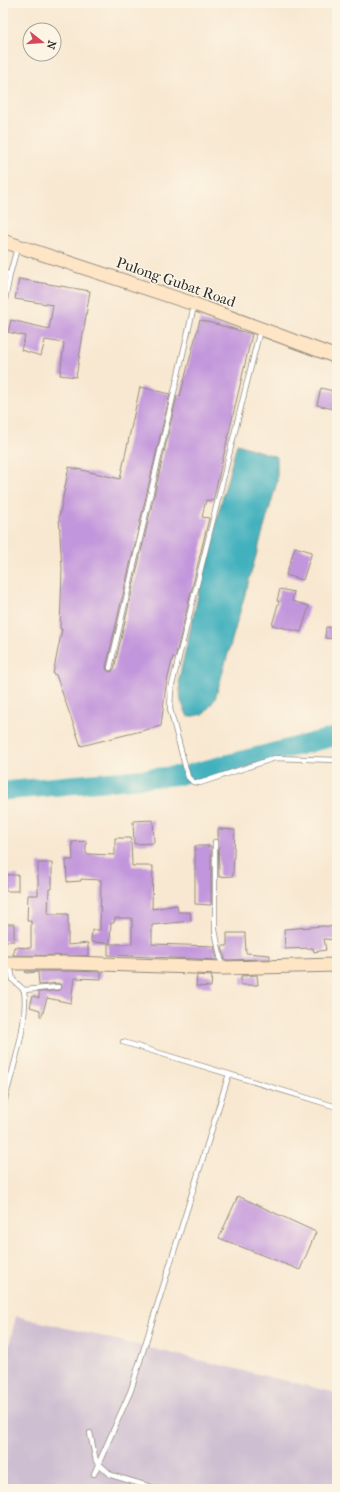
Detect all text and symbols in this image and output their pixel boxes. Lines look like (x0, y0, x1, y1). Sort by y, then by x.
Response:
north arrow (22, 22, 62, 62)
text: N (43, 39, 59, 51)
street label: Pulong Gubat Road (114, 253, 239, 311)

